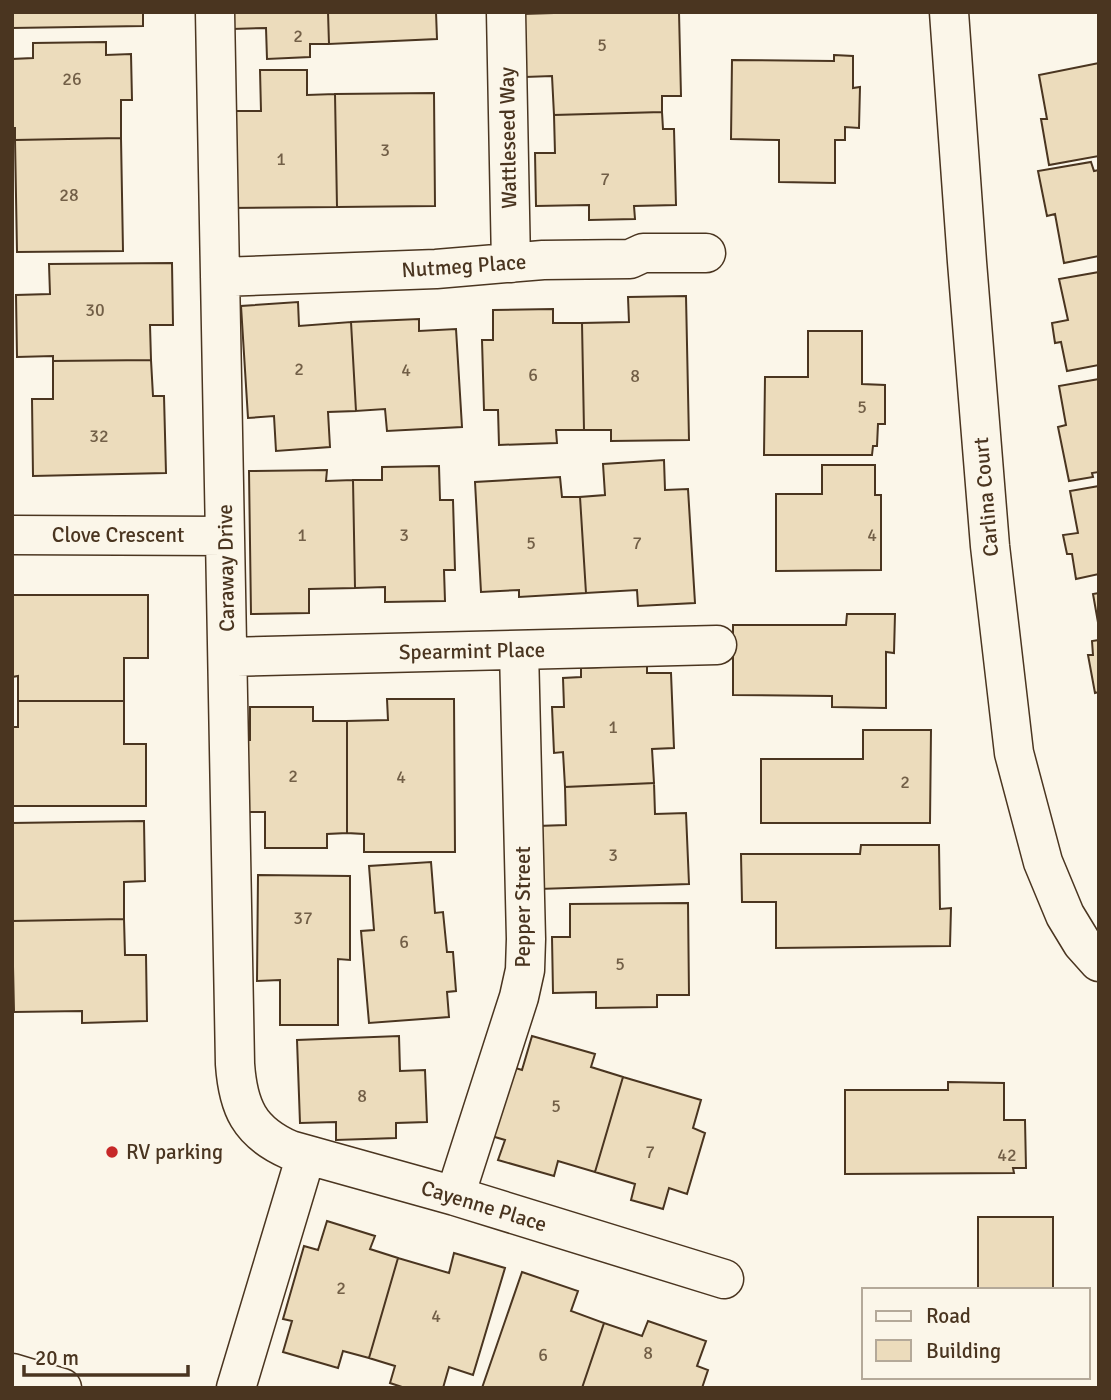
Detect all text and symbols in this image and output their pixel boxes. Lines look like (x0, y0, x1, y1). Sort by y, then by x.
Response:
house number: 2 (293, 25, 303, 47)
house number: 5 (597, 34, 607, 56)
street label: Wattleseed Way (494, 67, 522, 209)
house number: 26 (62, 68, 82, 90)
house number: 3 (380, 139, 390, 161)
house number: 1 (276, 148, 286, 170)
house number: 7 (600, 168, 610, 190)
house number: 28 (59, 184, 79, 206)
street label: Nutmeg Place (401, 249, 527, 283)
house number: 30 (85, 299, 105, 321)
house number: 2 (294, 358, 304, 380)
house number: 4 (401, 359, 411, 381)
house number: 6 (528, 364, 538, 386)
house number: 8 (630, 365, 640, 387)
house number: 5 (857, 396, 867, 418)
house number: 32 (89, 425, 109, 447)
street label: Carlina Court (968, 436, 1004, 558)
street label: Caraway Drive (212, 504, 240, 632)
street label: Clove Crescent (52, 522, 184, 548)
house number: 1 (297, 524, 307, 546)
house number: 3 (399, 524, 409, 546)
house number: 4 (867, 524, 877, 546)
house number: 5 (526, 532, 536, 554)
house number: 7 (632, 532, 642, 554)
street label: Spearmint Place (399, 637, 545, 665)
house number: 1 (608, 716, 618, 738)
house number: 2 (288, 765, 298, 787)
house number: 4 (396, 766, 406, 788)
house number: 2 (900, 771, 910, 793)
house number: 3 (608, 844, 618, 866)
street label: Pepper Street (510, 846, 536, 968)
house number: 37 (293, 907, 313, 929)
house number: 6 (399, 931, 409, 953)
house number: 5 (615, 953, 625, 975)
house number: 8 (357, 1085, 367, 1107)
house number: 5 (551, 1095, 561, 1117)
place label: RV parking (126, 1139, 223, 1165)
house number: 7 (645, 1141, 655, 1163)
marker: RV parking (104, 1144, 120, 1160)
house number: 42 (997, 1144, 1017, 1166)
street label: Cayenne Place (418, 1175, 550, 1237)
house number: 2 (336, 1277, 346, 1299)
legend (862, 1288, 1090, 1379)
text: Road (926, 1303, 971, 1329)
house number: 4 (431, 1305, 441, 1327)
scale bar (24, 1334, 189, 1378)
text: Building (926, 1338, 1001, 1364)
house number: 8 (643, 1342, 653, 1364)
house number: 6 (538, 1344, 548, 1366)
text: 20 m (35, 1345, 79, 1371)

